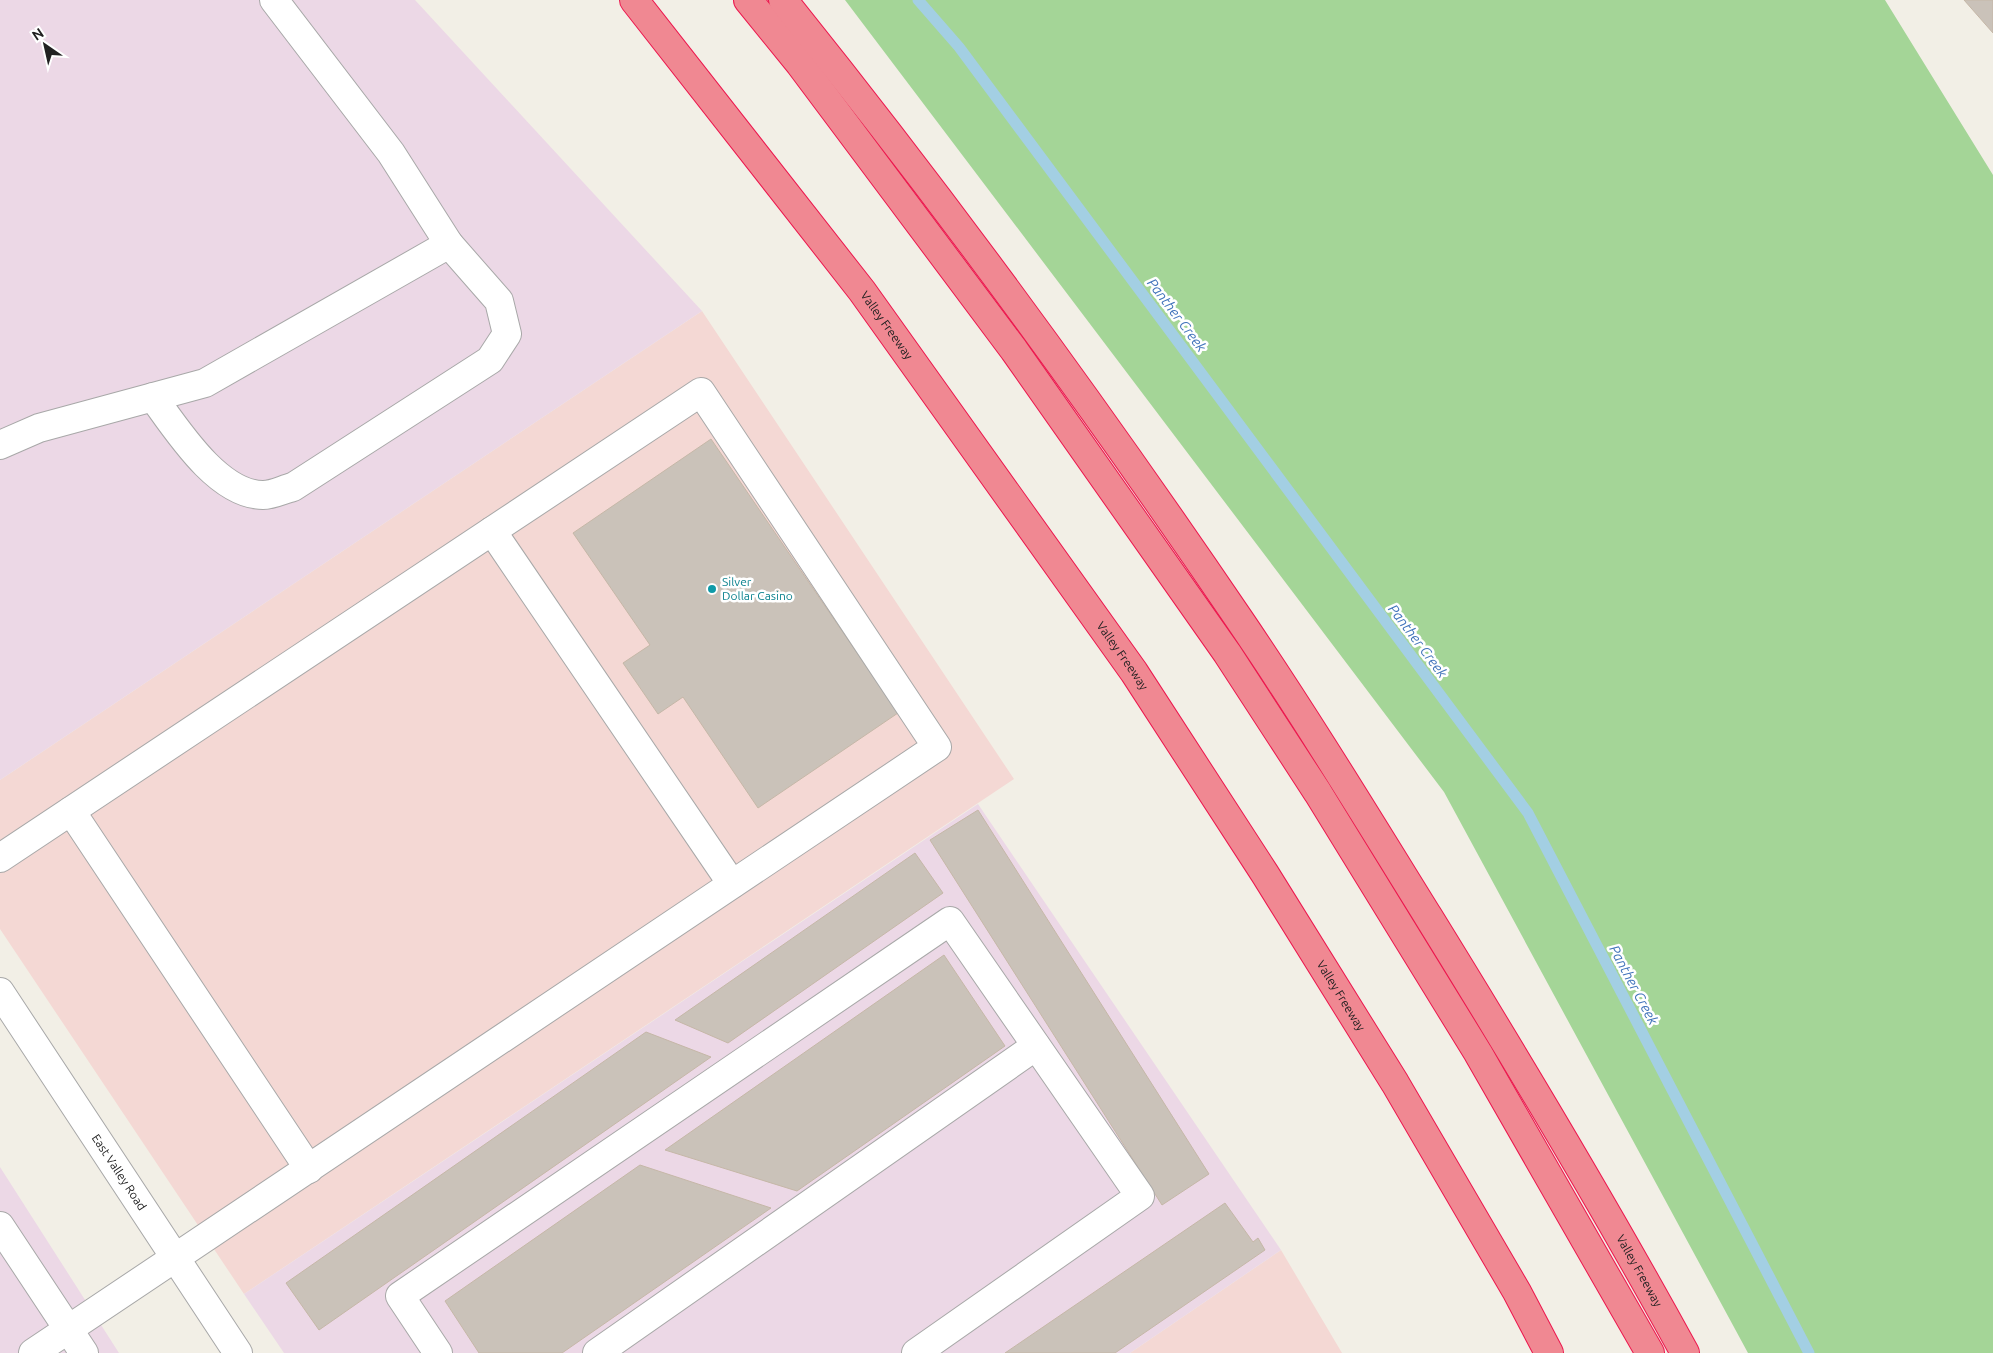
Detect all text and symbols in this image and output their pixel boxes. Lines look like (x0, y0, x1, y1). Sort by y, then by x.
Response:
north arrow (20, 20, 70, 70)
text: N (29, 25, 47, 44)
water label: Panther Creek (1144, 275, 1210, 356)
street label: Valley Freeway (858, 289, 916, 362)
place label: Silver Dollar Casino (722, 575, 793, 602)
marker: Silver Dollar Casino (706, 583, 718, 595)
water label: Panther Creek (1385, 601, 1451, 682)
street label: Valley Freeway (1094, 619, 1151, 692)
water label: Panther Creek (1606, 942, 1662, 1028)
street label: Valley Freeway (1314, 958, 1368, 1033)
street label: East Valley Road (90, 1132, 149, 1213)
street label: Valley Freeway (1614, 1232, 1665, 1309)

